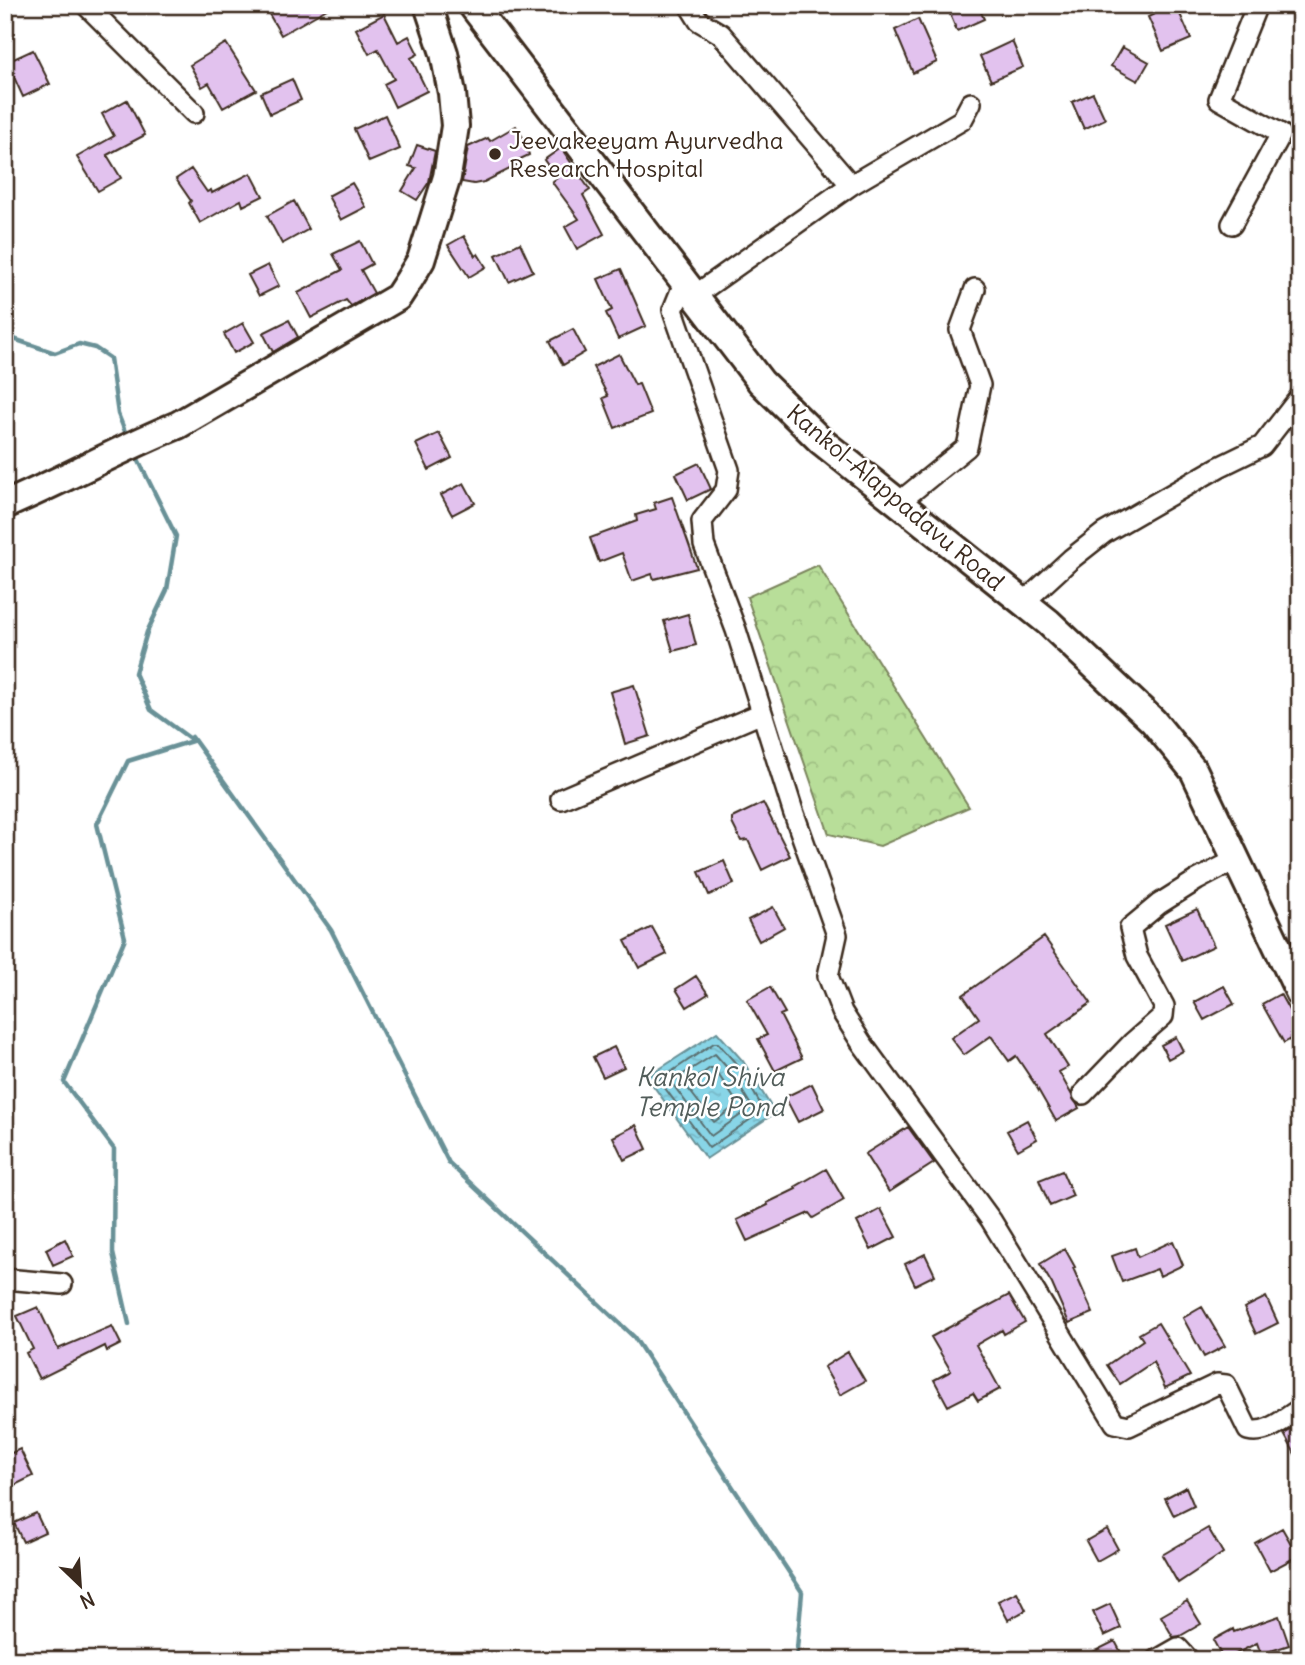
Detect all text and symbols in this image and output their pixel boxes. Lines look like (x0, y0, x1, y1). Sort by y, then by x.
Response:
place label: Jeevakeeyam Ayurvedha Research Hospital (509, 125, 783, 183)
marker: Jeevakeeyam Ayurvedha Research Hospital (487, 146, 503, 162)
street label: Kankol-Alappadavu Road (781, 397, 1011, 597)
water label: Kankol Shiva Temple Pond (635, 1060, 788, 1123)
north arrow (46, 1550, 116, 1620)
text: N (76, 1587, 98, 1614)

